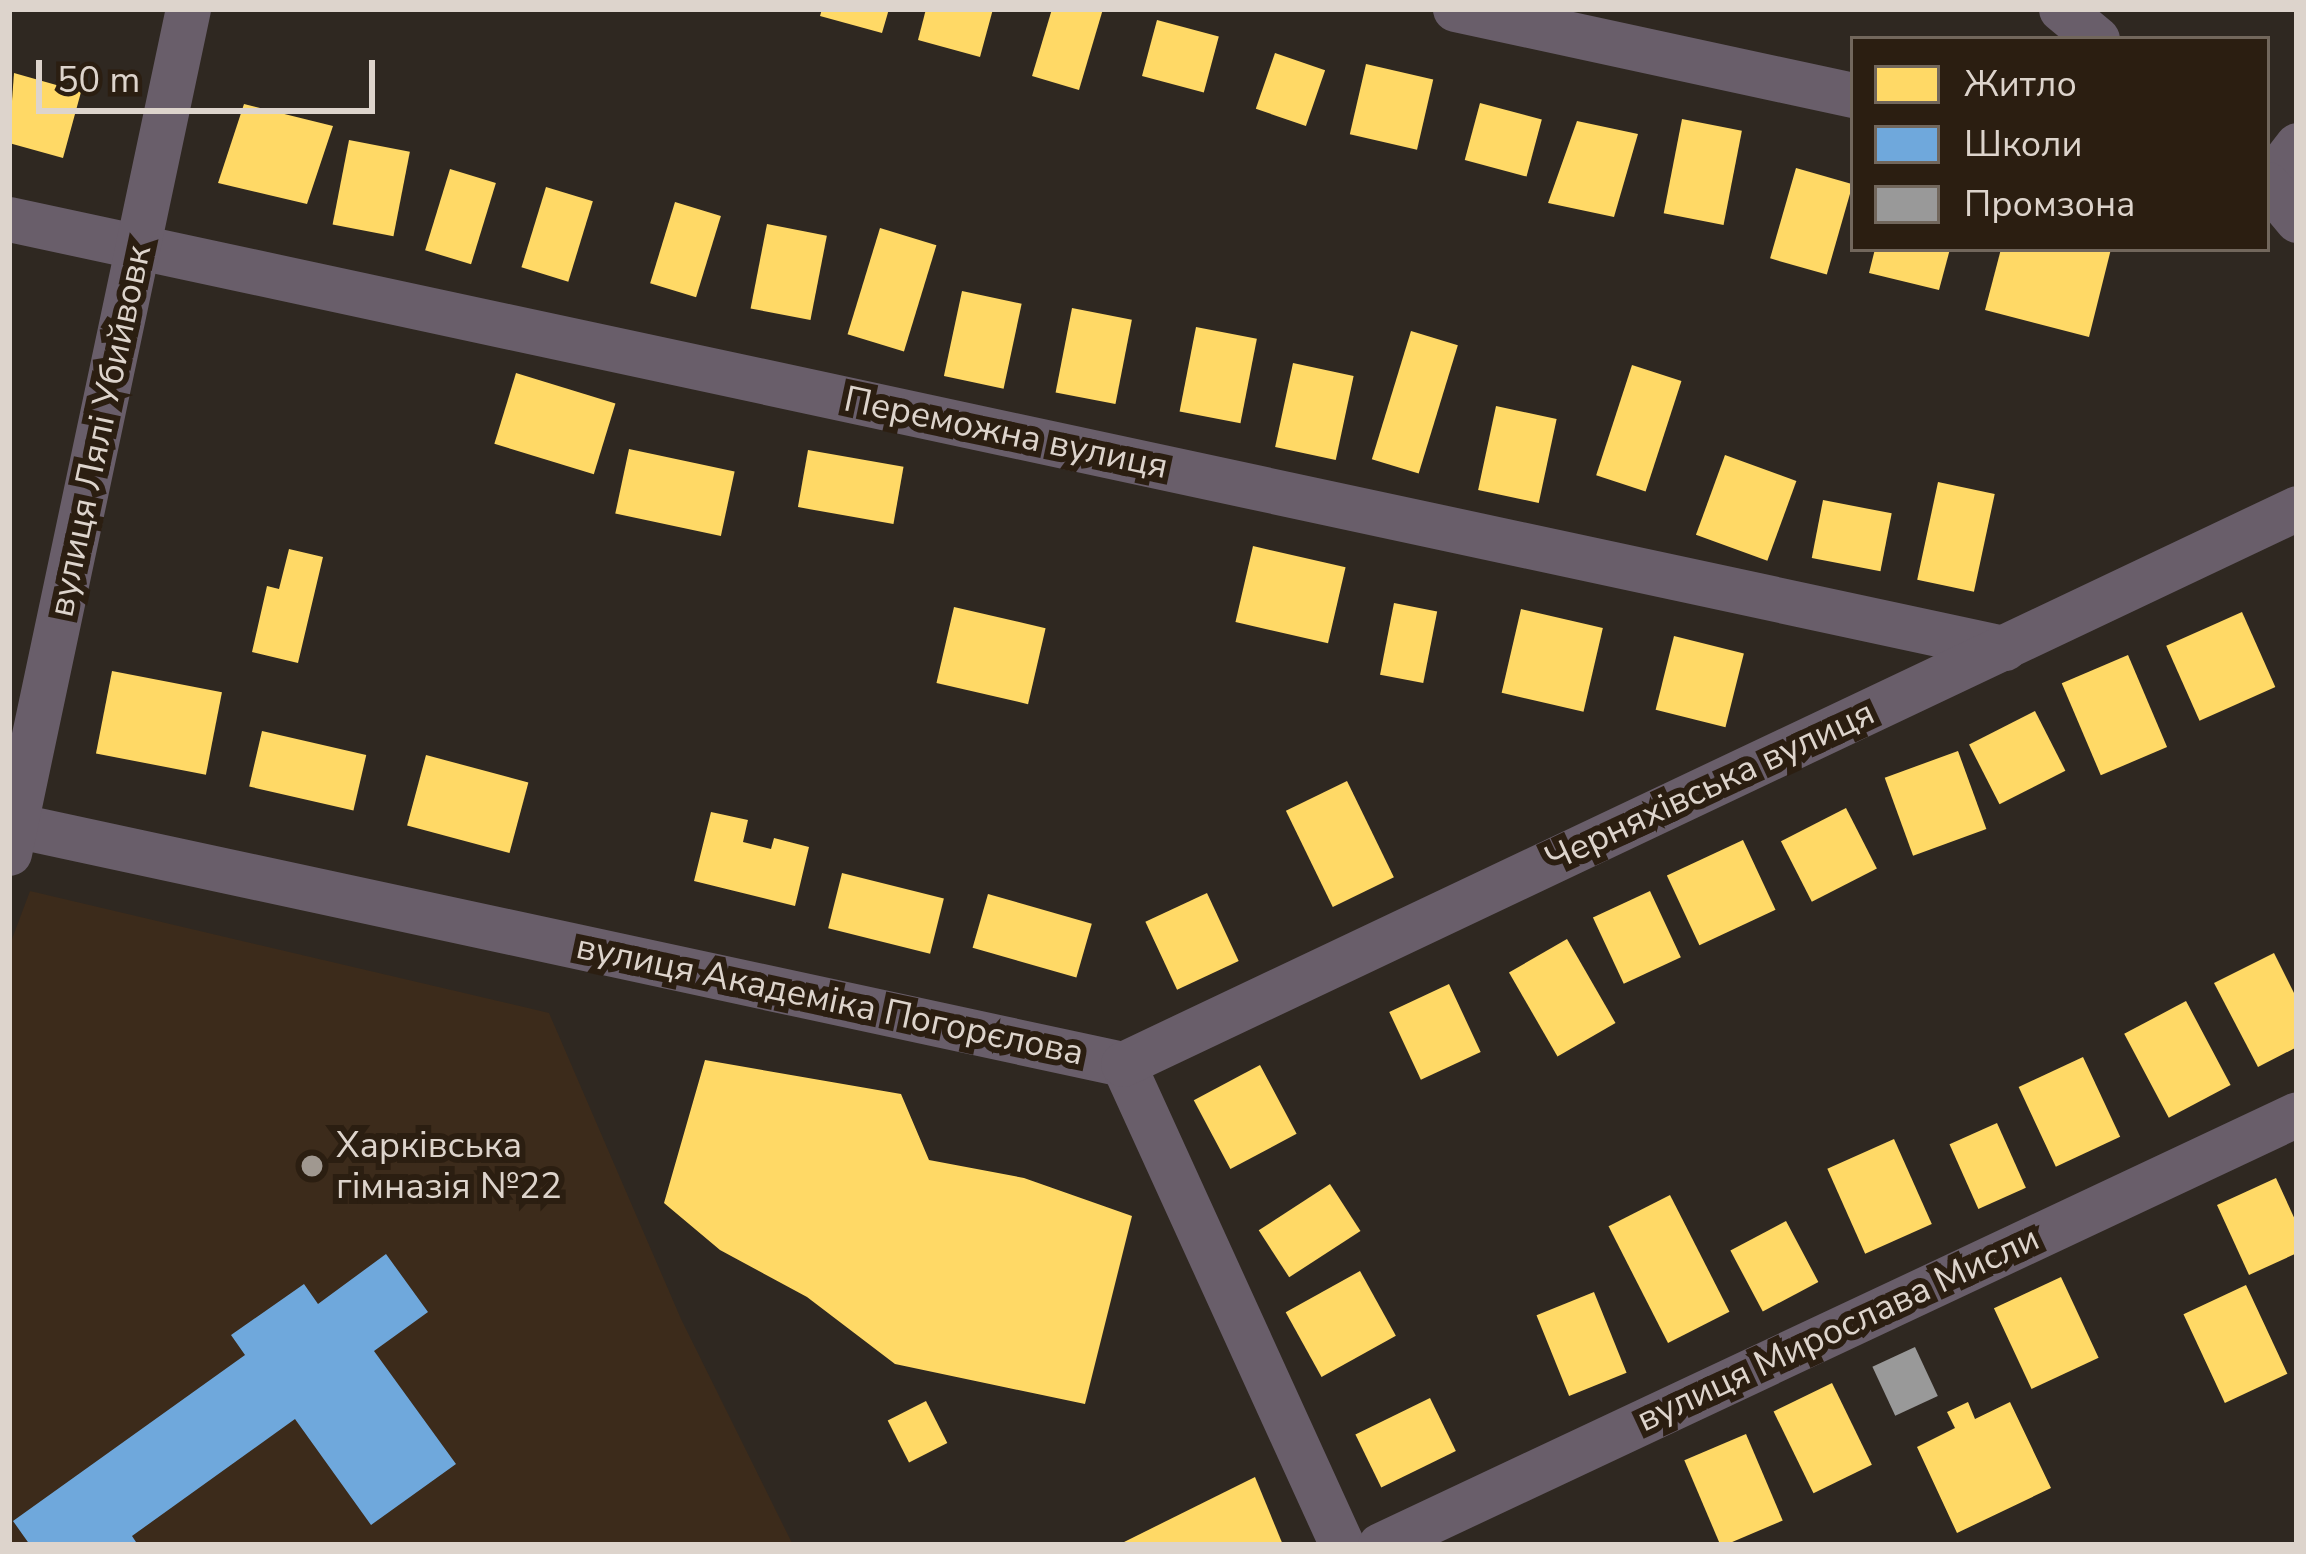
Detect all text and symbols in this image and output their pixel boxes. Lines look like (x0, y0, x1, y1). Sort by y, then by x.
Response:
scale bar (42, 36, 381, 110)
legend (1850, 36, 2270, 252)
text: 50 m (57, 56, 140, 105)
text: Житло (1964, 60, 2077, 109)
text: Школи (1964, 120, 2083, 169)
text: Промзона (1964, 180, 2135, 229)
street label: вулиця Лялі Убийвовк (40, 241, 160, 621)
street label: Переможна вулиця (840, 378, 1172, 488)
street label: Черняхівська вулиця (1539, 691, 1881, 881)
street label: вулиця Академіка Погорєлова (572, 925, 1088, 1075)
place label: Харківська гімназія №22 (336, 1123, 562, 1208)
marker: Харківська гімназія №22 (299, 1153, 325, 1179)
street label: вулиця Мирослава Мисли (1630, 1217, 2046, 1441)

